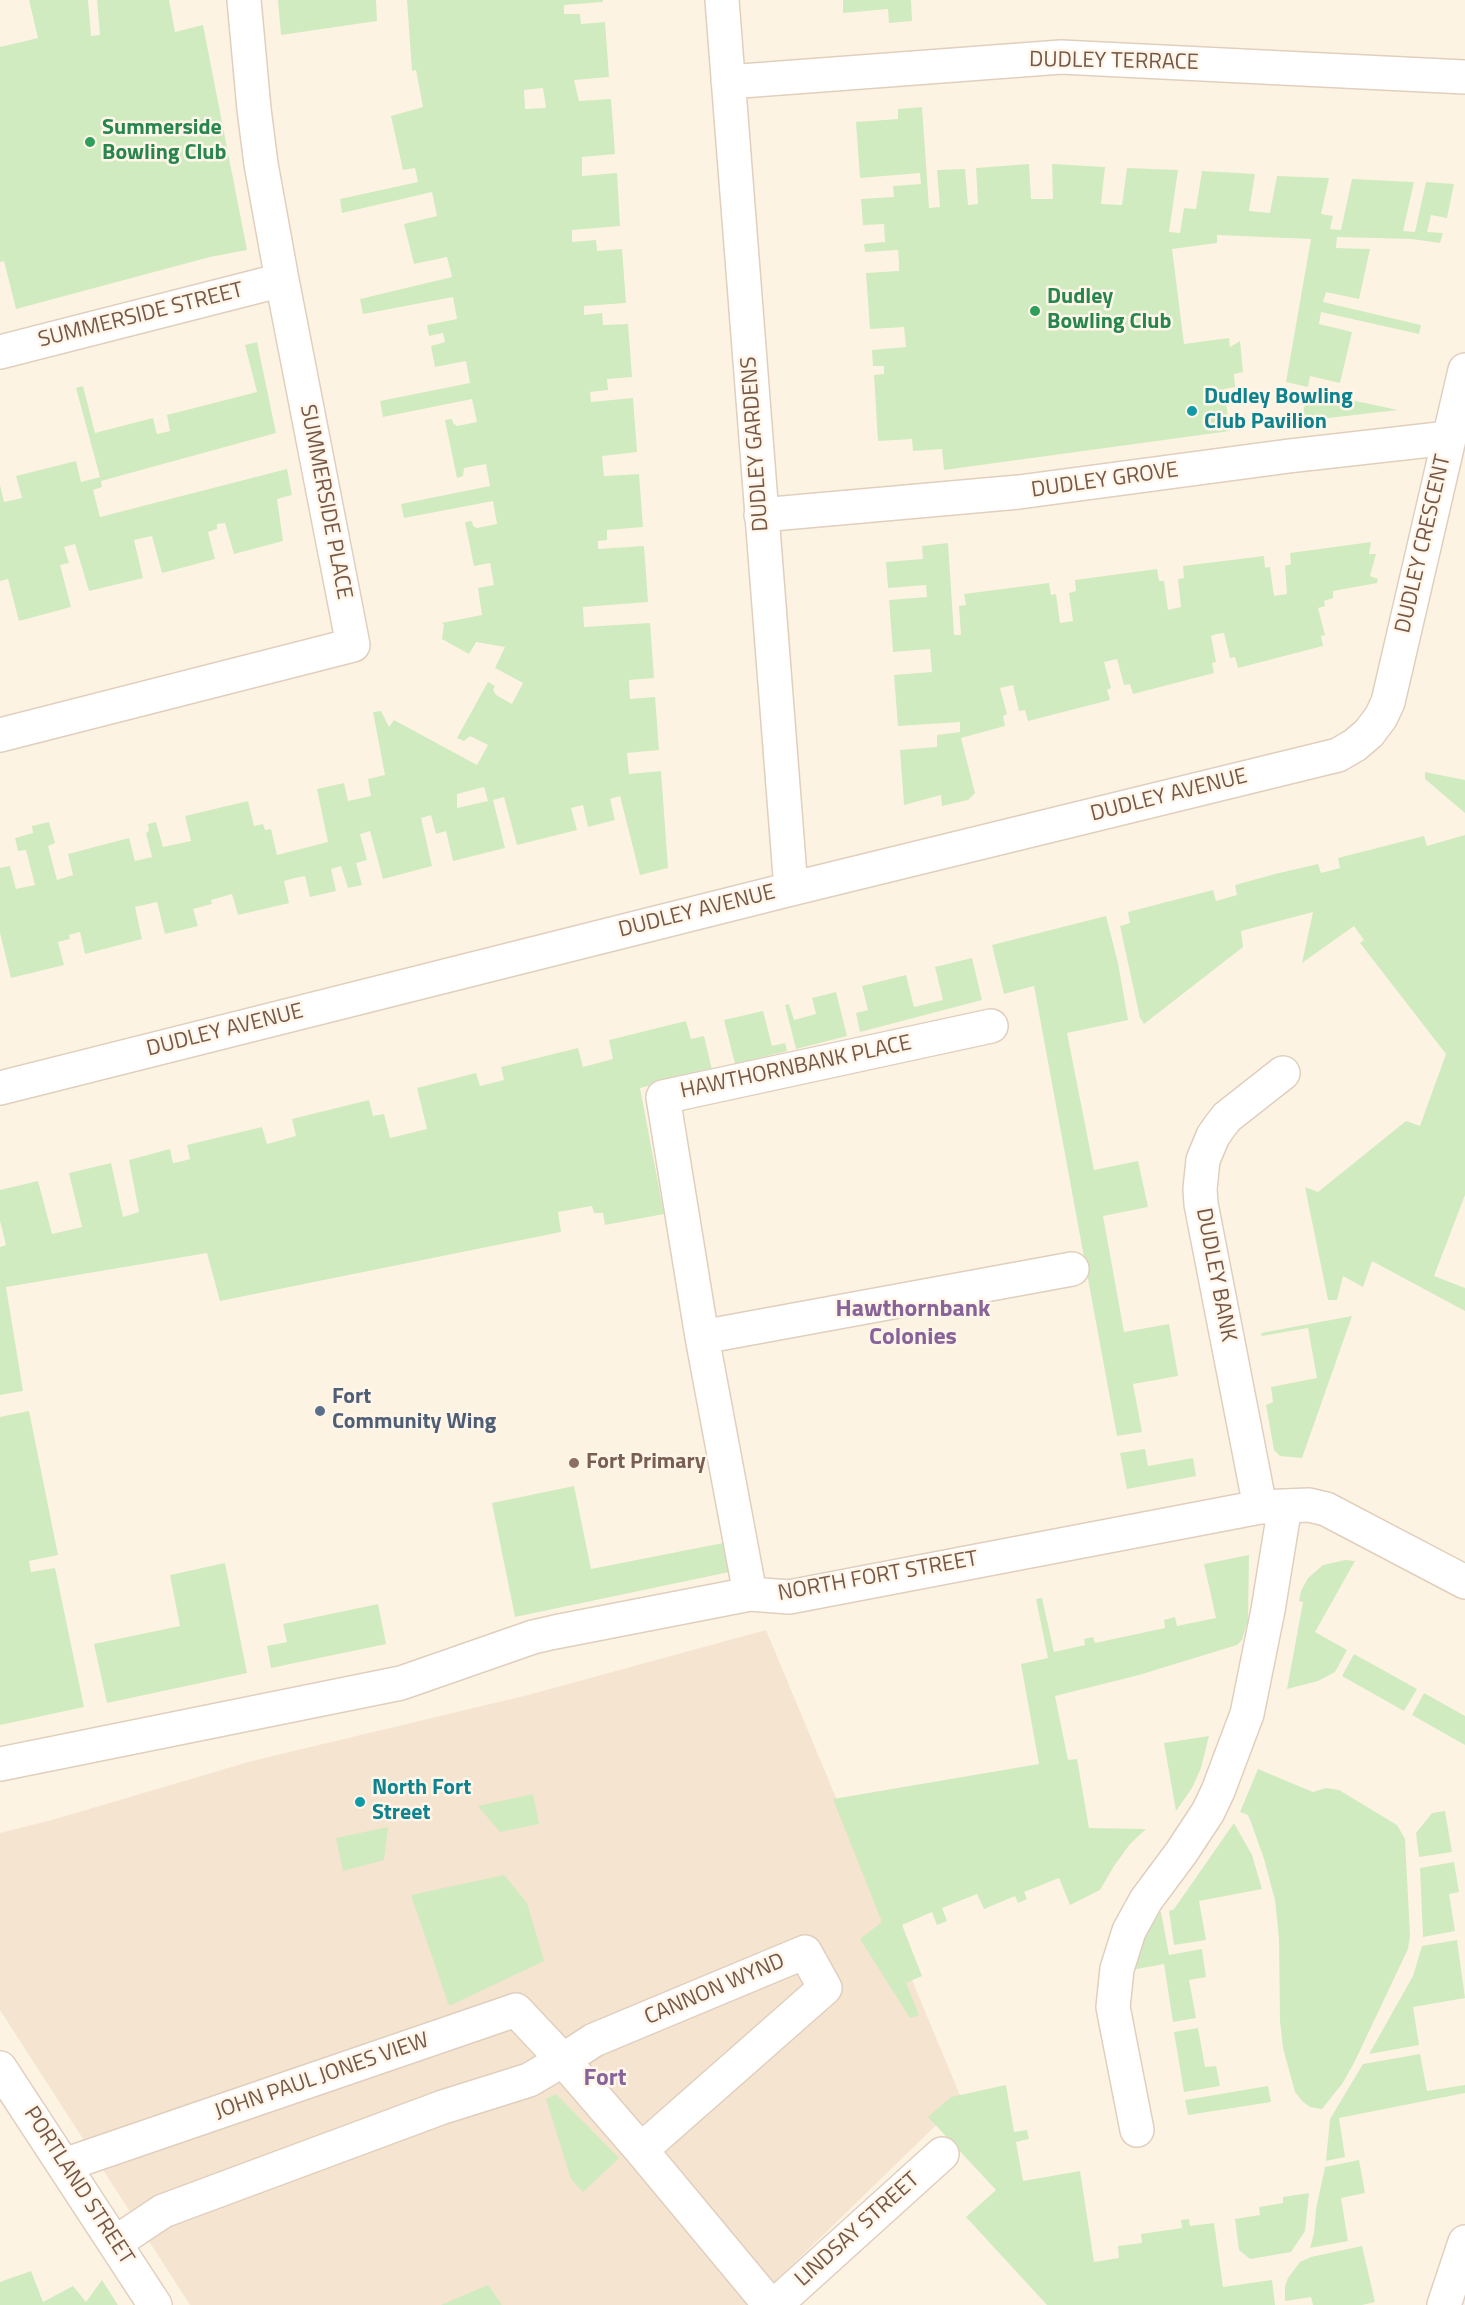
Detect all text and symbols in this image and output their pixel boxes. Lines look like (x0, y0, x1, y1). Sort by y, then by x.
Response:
street label: DUDLEY TERRACE (1029, 47, 1199, 77)
place label: Summerside Bowling Club (102, 116, 226, 168)
marker: Summerside Bowling Club (83, 135, 97, 149)
street label: SUMMERSIDE STREET (36, 278, 246, 354)
place label: Dudley Bowling Club (1047, 285, 1171, 336)
marker: Dudley Bowling Club (1028, 304, 1042, 318)
street label: DUDLEY GARDENS (737, 356, 775, 532)
place label: Dudley Bowling Club Pavilion (1204, 385, 1353, 436)
street label: SUMMERSIDE PLACE (293, 402, 357, 602)
marker: Dudley Bowling Club Pavilion (1185, 404, 1199, 418)
street label: DUDLEY CRESCENT (1391, 452, 1457, 636)
street label: DUDLEY GROVE (1030, 458, 1180, 504)
street label: DUDLEY AVENUE (1088, 764, 1250, 828)
street label: DUDLEY AVENUE (616, 880, 778, 944)
street label: DUDLEY AVENUE (144, 999, 306, 1063)
street label: HAWTHORNBANK PLACE (678, 1031, 914, 1105)
street label: DUDLEY BANK (1189, 1206, 1241, 1344)
district label: Hawthornbank Colonies (836, 1296, 990, 1352)
place label: Fort Community Wing (332, 1385, 496, 1436)
marker: Fort Community Wing (313, 1404, 327, 1418)
place label: Fort Primary (586, 1450, 706, 1476)
marker: Fort Primary (567, 1456, 581, 1470)
street label: NORTH FORT STREET (776, 1546, 980, 1608)
place label: North Fort Street (372, 1776, 471, 1828)
marker: North Fort Street (353, 1795, 367, 1809)
street label: CANNON WYND (641, 1949, 789, 2031)
street label: JOHN PAUL JONES VIEW (211, 2028, 433, 2126)
district label: Fort (584, 2065, 626, 2093)
street label: PORTLAND STREET (17, 2102, 139, 2270)
street label: LINDSAY STREET (790, 2167, 926, 2293)

